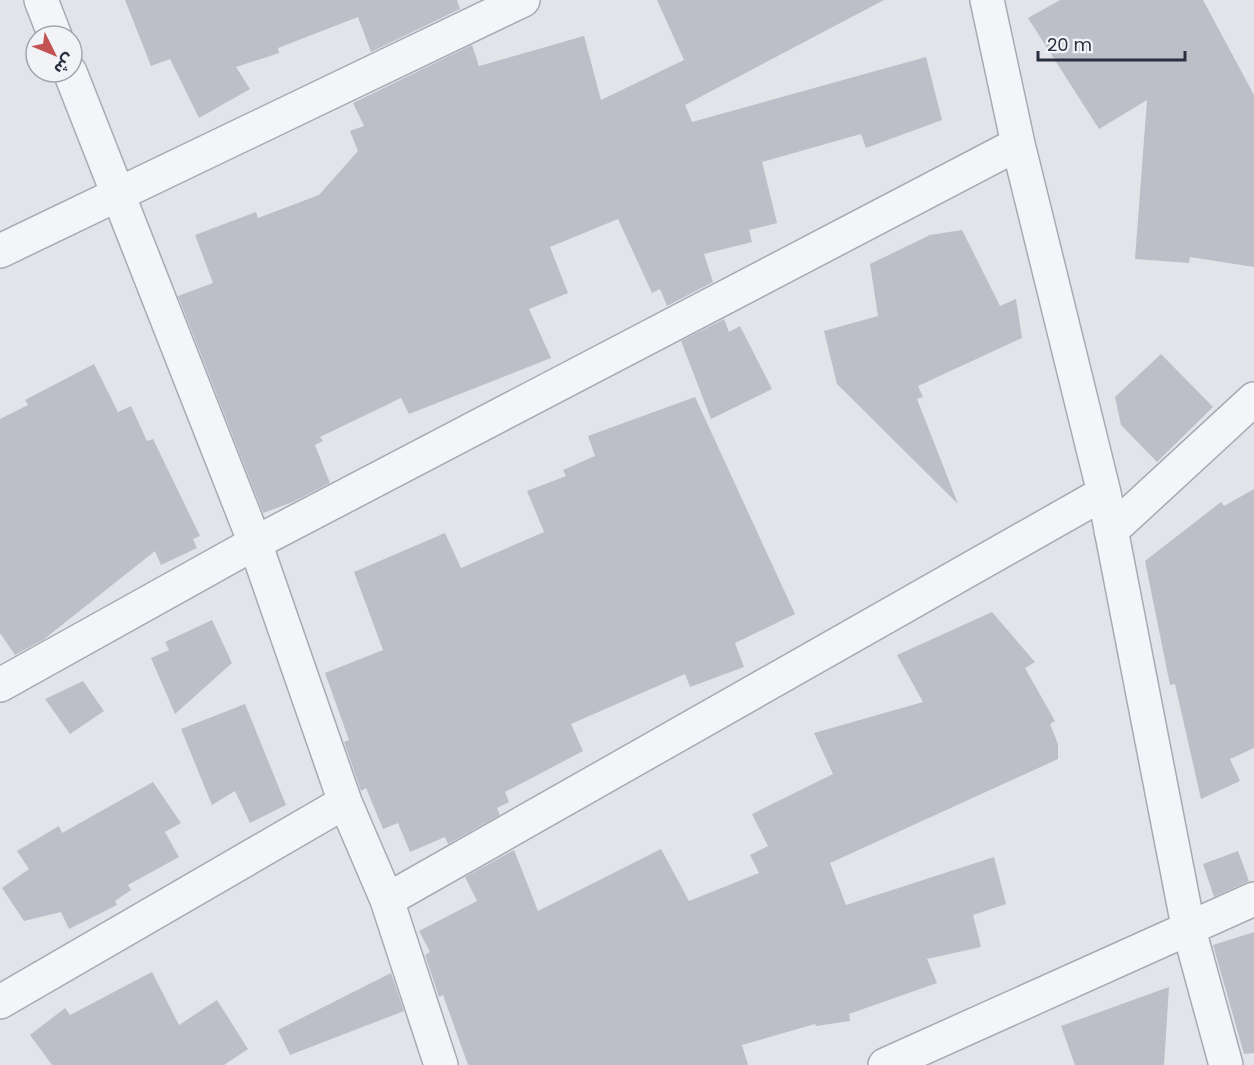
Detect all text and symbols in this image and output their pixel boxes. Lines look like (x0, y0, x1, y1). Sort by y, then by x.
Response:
north arrow (24, 24, 84, 84)
scale bar (1038, 24, 1185, 62)
text: 20 m (1047, 32, 1092, 57)
text: ش (49, 48, 80, 80)

